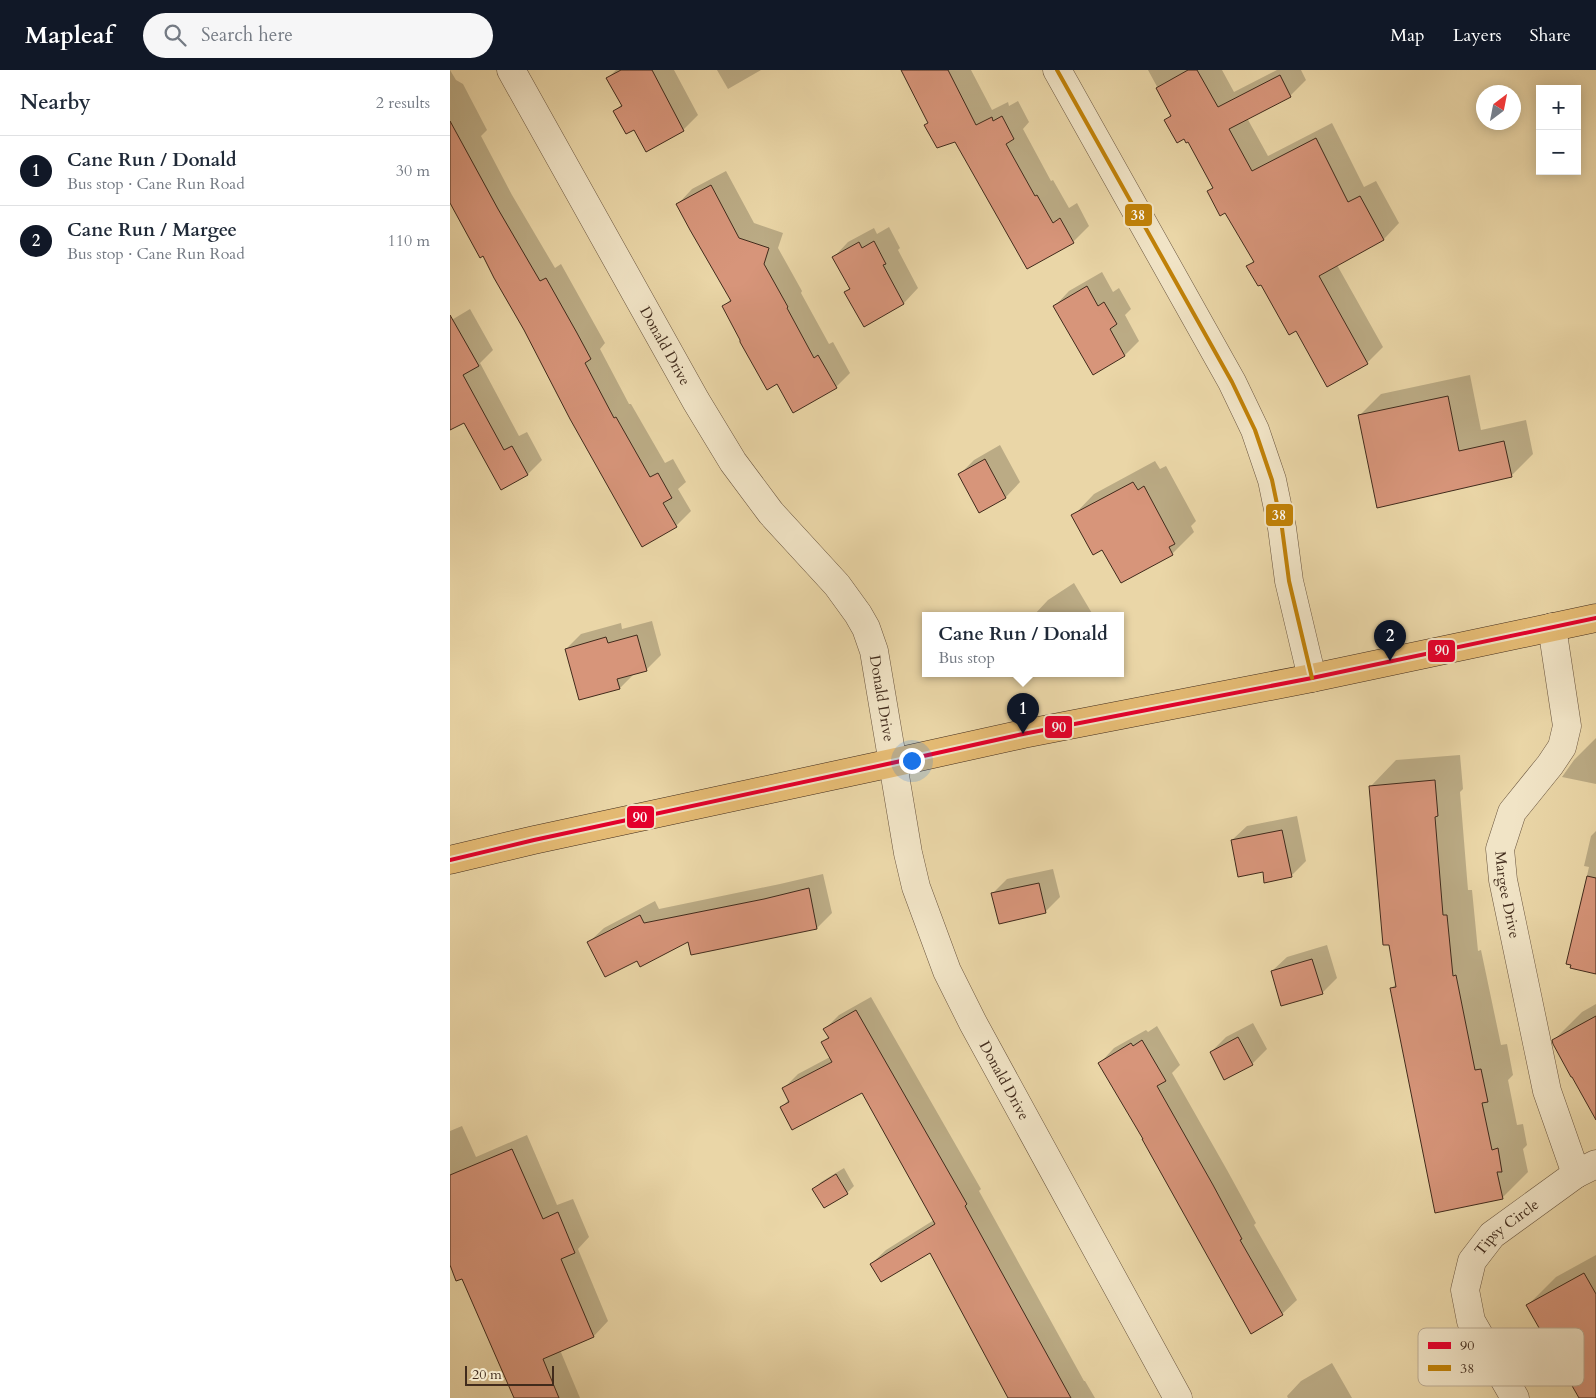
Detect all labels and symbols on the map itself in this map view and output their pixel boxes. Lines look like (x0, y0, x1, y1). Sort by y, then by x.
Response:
north arrow (1476, 85, 1521, 130)
line badge: 38 (1124, 203, 1153, 227)
text: 38 (1131, 206, 1145, 225)
street label: Donald Drive (635, 303, 695, 389)
line badge: 38 (1265, 503, 1294, 527)
text: 38 (1272, 506, 1286, 525)
pin: 2 (1374, 620, 1406, 661)
line badge: 90 (1427, 639, 1456, 663)
text: 90 (1435, 641, 1449, 660)
street label: Donald Drive (865, 653, 899, 743)
pin: 1 (1007, 693, 1039, 734)
line badge: 90 (1044, 715, 1073, 739)
text: 90 (1052, 718, 1066, 737)
your location (899, 748, 925, 774)
line badge: 90 (626, 805, 655, 829)
text: 90 (633, 808, 647, 827)
street label: Margee Drive (1490, 850, 1525, 940)
street label: Donald Drive (975, 1037, 1034, 1124)
street label: Tipsy Circle (1470, 1194, 1543, 1260)
legend (1418, 1328, 1584, 1386)
text: 90 (1460, 1336, 1474, 1355)
text: 38 (1460, 1359, 1474, 1378)
scale bar (465, 1363, 554, 1386)

